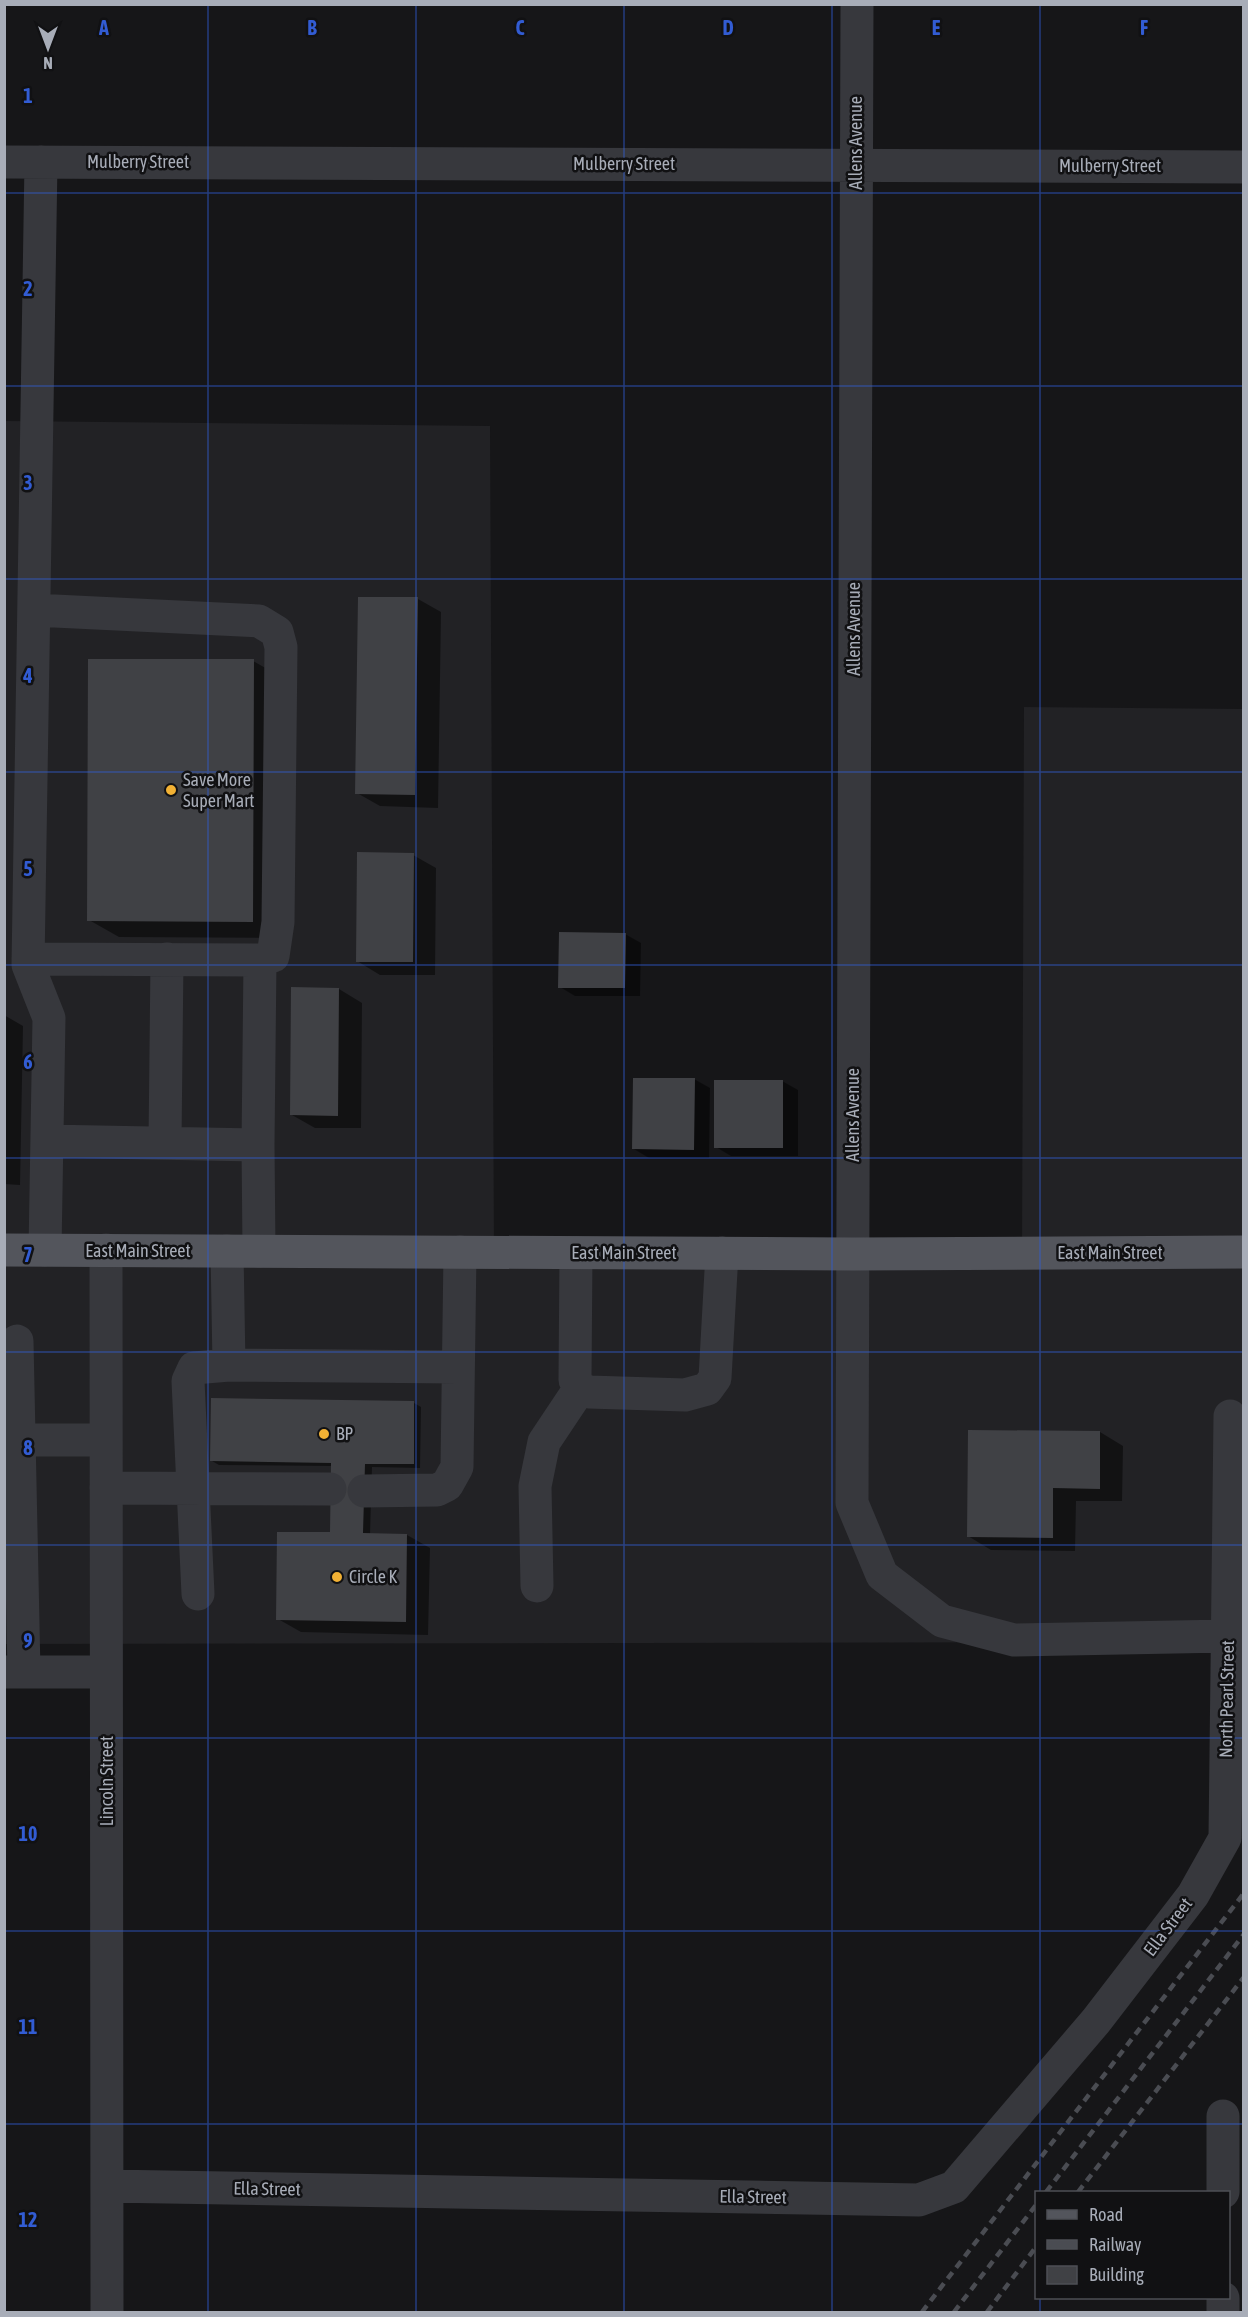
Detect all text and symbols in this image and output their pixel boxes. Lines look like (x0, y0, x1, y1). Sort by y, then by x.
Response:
text: A (98, 16, 109, 39)
text: B (307, 16, 317, 39)
text: C (516, 16, 525, 39)
text: D (722, 16, 734, 39)
text: E (932, 16, 941, 39)
text: F (1140, 16, 1148, 39)
north arrow (18, 18, 78, 78)
text: N (43, 54, 53, 72)
text: 1 (23, 84, 33, 107)
street label: Allens Avenue (845, 96, 866, 190)
street label: Mulberry Street (87, 151, 189, 172)
street label: Mulberry Street (573, 153, 675, 174)
street label: Mulberry Street (1059, 155, 1161, 176)
text: 2 (23, 277, 33, 300)
text: 3 (23, 471, 33, 494)
street label: Allens Avenue (843, 582, 864, 676)
text: 4 (22, 664, 33, 687)
place label: Save More Super Mart (183, 769, 254, 811)
marker: Save More Super Mart (164, 783, 178, 797)
text: 5 (23, 857, 33, 880)
text: 6 (23, 1050, 33, 1073)
street label: Allens Avenue (842, 1068, 863, 1162)
street label: East Main Street (85, 1240, 191, 1261)
street label: East Main Street (571, 1242, 677, 1263)
street label: East Main Street (1057, 1242, 1163, 1263)
text: 7 (23, 1243, 33, 1266)
place label: BP (336, 1423, 354, 1444)
marker: BP (317, 1427, 331, 1441)
text: 8 (23, 1436, 33, 1459)
place label: Circle K (349, 1566, 397, 1587)
marker: Circle K (330, 1570, 344, 1584)
text: 9 (23, 1629, 33, 1652)
street label: North Pearl Street (1215, 1640, 1238, 1758)
street label: Lincoln Street (96, 1736, 117, 1826)
text: 10 (19, 1822, 37, 1845)
street label: Ella Street (1139, 1893, 1196, 1960)
text: 11 (19, 2015, 37, 2038)
street label: Ella Street (233, 2177, 301, 2200)
street label: Ella Street (719, 2185, 787, 2208)
legend (1035, 2191, 1230, 2299)
text: Road (1089, 2204, 1123, 2225)
text: 12 (19, 2208, 37, 2231)
text: Railway (1089, 2234, 1141, 2255)
text: Building (1089, 2264, 1144, 2285)

